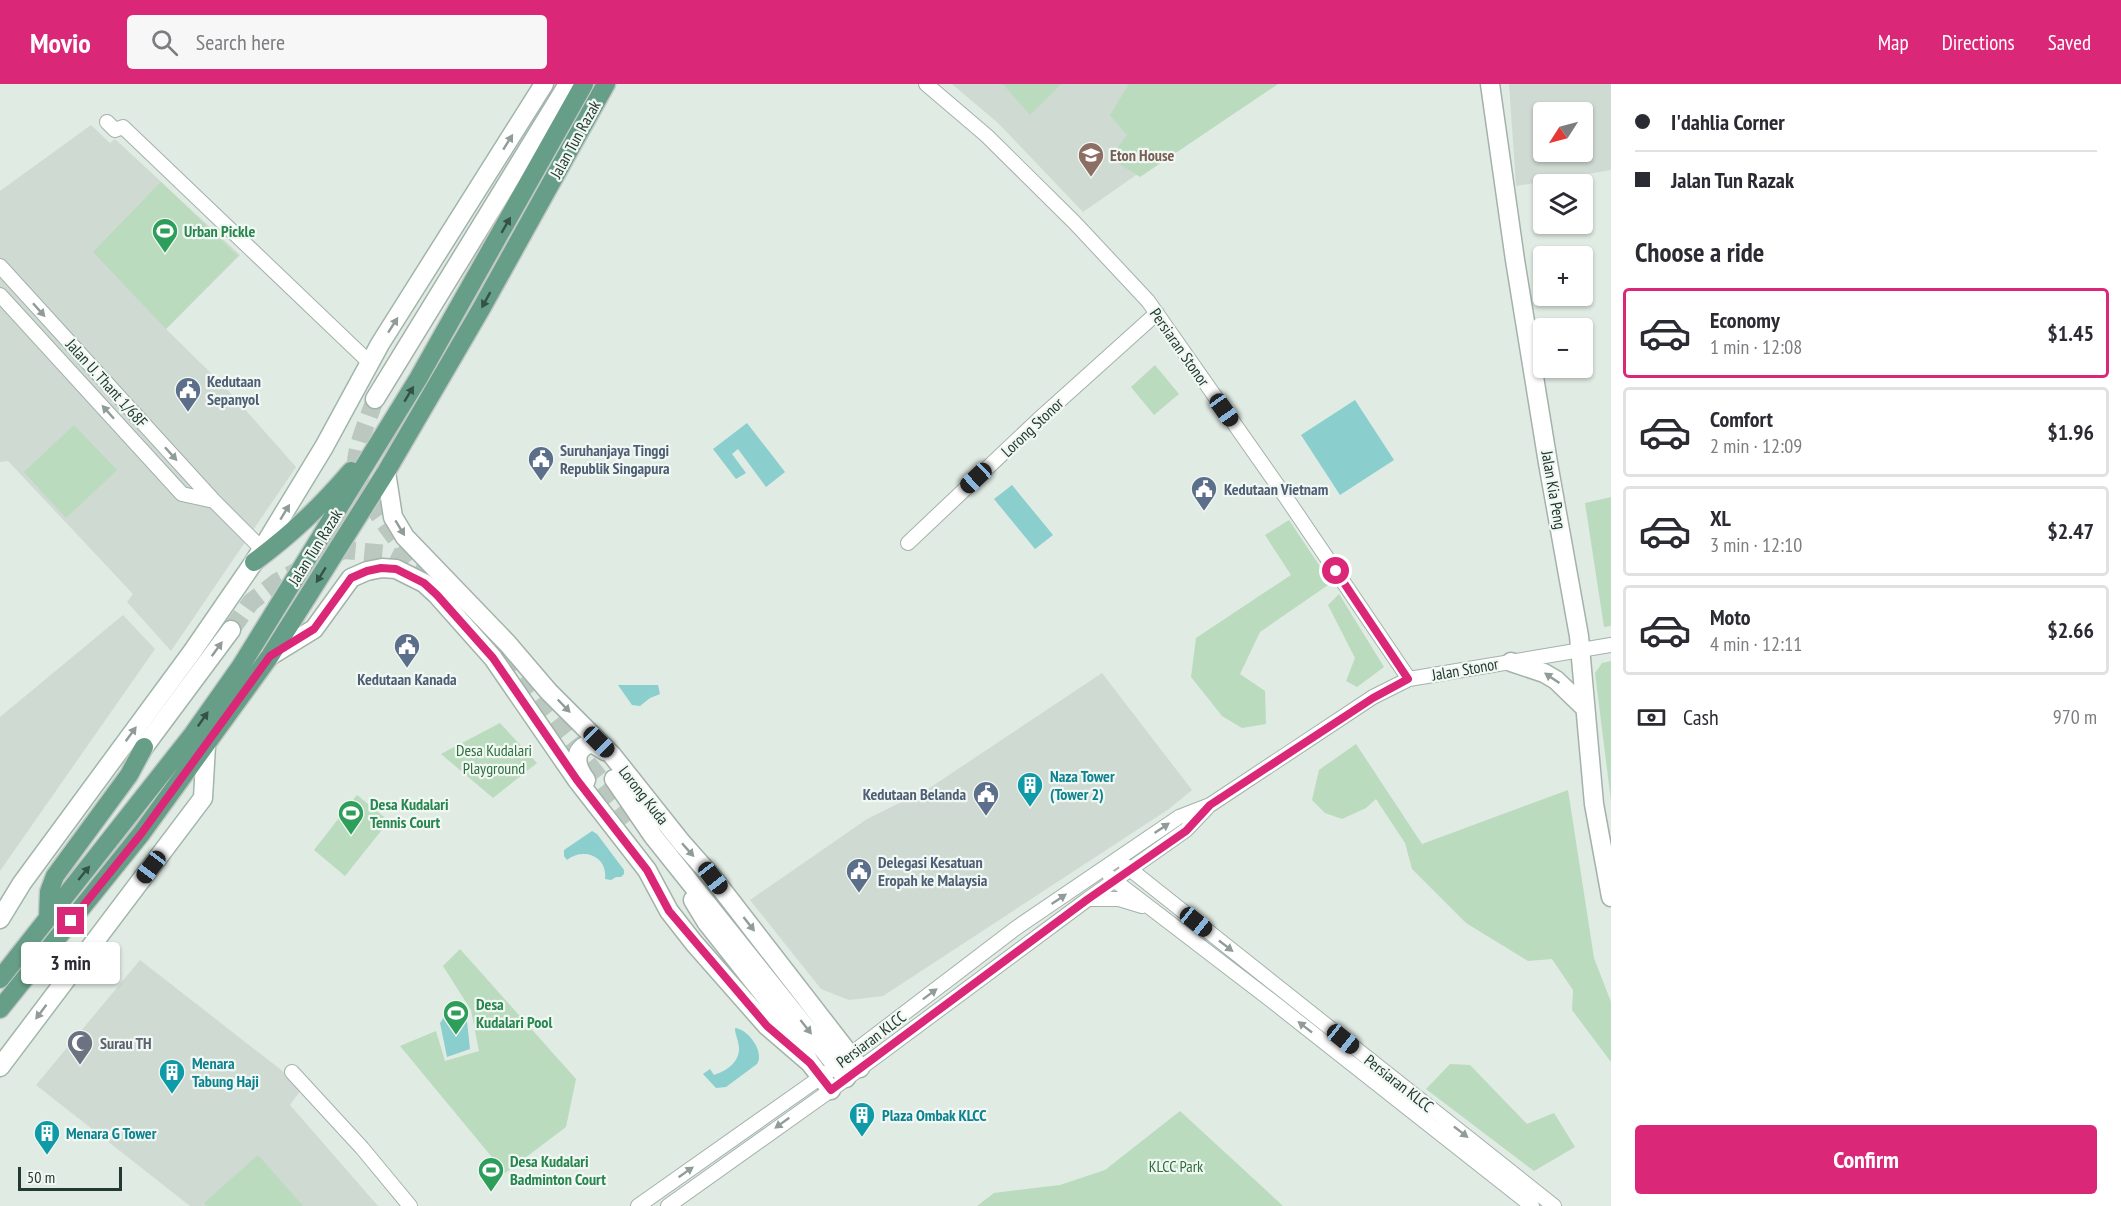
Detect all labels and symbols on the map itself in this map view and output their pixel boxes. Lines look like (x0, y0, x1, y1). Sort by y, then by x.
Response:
street label: Jalan Tun Razak (545, 96, 605, 182)
north arrow (1533, 102, 1593, 162)
one-way arrow (503, 134, 514, 150)
school or university icon: Eton House (1076, 140, 1106, 178)
place label: Eton House (1110, 145, 1175, 165)
sports icon: Urban Pickle (150, 216, 180, 254)
one-way arrow (500, 217, 511, 233)
place label: Urban Pickle (184, 221, 255, 241)
one-way arrow (481, 292, 491, 309)
one-way arrow (32, 302, 46, 317)
street label: Persiaran Stonor (1146, 304, 1215, 390)
one-way arrow (387, 316, 398, 333)
street label: Jalan U. Thant 1/68F (61, 334, 152, 431)
place label: Kedutaan Sepanyol (207, 371, 261, 409)
public building icon: Kedutaan Sepanyol (173, 375, 203, 413)
one-way arrow (403, 386, 414, 402)
car (1206, 390, 1242, 430)
street label: Lorong Stonor (997, 393, 1068, 461)
one-way arrow (101, 405, 115, 420)
place label: Suruhanjaya Tinggi Republik Singapura (560, 440, 670, 478)
public building icon: Suruhanjaya Tinggi Republik Singapura (526, 444, 556, 482)
one-way arrow (164, 446, 178, 461)
street label: Jalan Kia Peng (1537, 448, 1571, 531)
car (957, 459, 995, 497)
public building icon: Kedutaan Vietnam (1189, 474, 1219, 512)
place label: Kedutaan Vietnam (1224, 479, 1328, 499)
one-way arrow (279, 504, 290, 520)
street label: Jalan Tun Razak (283, 505, 347, 590)
one-way arrow (394, 520, 405, 536)
route start (1322, 557, 1349, 584)
one-way arrow (316, 566, 327, 583)
public building icon: Kedutaan Kanada (392, 631, 422, 669)
one-way arrow (210, 642, 222, 657)
street label: Jalan Stonor (1429, 653, 1500, 685)
place label: Kedutaan Kanada (357, 669, 457, 689)
one-way arrow (1544, 673, 1561, 684)
one-way arrow (556, 699, 570, 713)
one-way arrow (197, 711, 209, 726)
car (580, 723, 618, 761)
one-way arrow (125, 726, 137, 742)
park label: Desa Kudalari Playground (456, 740, 532, 778)
street label: Lorong Kuda (615, 762, 673, 828)
place label: Naza Tower (Tower 2) (1050, 766, 1115, 804)
building icon: Naza Tower (Tower 2) (1015, 770, 1045, 808)
public building icon: Kedutaan Belanda (971, 779, 1001, 817)
place label: Kedutaan Belanda (863, 784, 966, 804)
place label: Desa Kudalari Tennis Court (370, 794, 449, 832)
sports icon: Desa Kudalari Tennis Court (336, 798, 366, 836)
one-way arrow (1154, 823, 1171, 834)
one-way arrow (681, 842, 694, 857)
car (133, 847, 169, 887)
place label: Delegasi Kesatuan Eropah ke Malaysia (878, 852, 988, 890)
public building icon: Delegasi Kesatuan Eropah ke Malaysia (844, 856, 874, 894)
car (695, 858, 731, 898)
one-way arrow (78, 865, 91, 881)
one-way arrow (1051, 894, 1067, 905)
car (1176, 904, 1216, 940)
route end (57, 907, 84, 934)
one-way arrow (743, 917, 755, 932)
one-way arrow (1218, 939, 1233, 951)
callout: 3 min (22, 942, 121, 984)
one-way arrow (922, 988, 938, 1000)
place label: Desa Kudalari Pool (476, 994, 552, 1032)
sports icon: Desa Kudalari Pool (441, 998, 471, 1036)
one-way arrow (36, 1005, 48, 1020)
street label: Persiaran KLCC (832, 1006, 910, 1072)
one-way arrow (799, 1019, 811, 1034)
one-way arrow (1297, 1021, 1312, 1033)
car (1323, 1021, 1363, 1057)
mosque icon: Surau TH (65, 1028, 95, 1066)
place label: Surau TH (100, 1033, 152, 1053)
street label: Persiaran KLCC (1360, 1050, 1438, 1116)
place label: Menara Tabung Haji (192, 1053, 259, 1091)
building icon: Menara Tabung Haji (157, 1057, 187, 1095)
building icon: Plaza Ombak KLCC (847, 1100, 877, 1138)
place label: Plaza Ombak KLCC (882, 1105, 987, 1125)
one-way arrow (775, 1117, 790, 1129)
building icon: Menara G Tower (32, 1118, 62, 1156)
place label: Menara G Tower (66, 1123, 157, 1143)
one-way arrow (1453, 1125, 1468, 1138)
place label: Desa Kudalari Badminton Court (510, 1151, 606, 1189)
sports icon: Desa Kudalari Badminton Court (476, 1155, 506, 1193)
park label: KLCC Park (1149, 1156, 1204, 1176)
scale bar (18, 1164, 122, 1192)
one-way arrow (678, 1167, 694, 1178)

